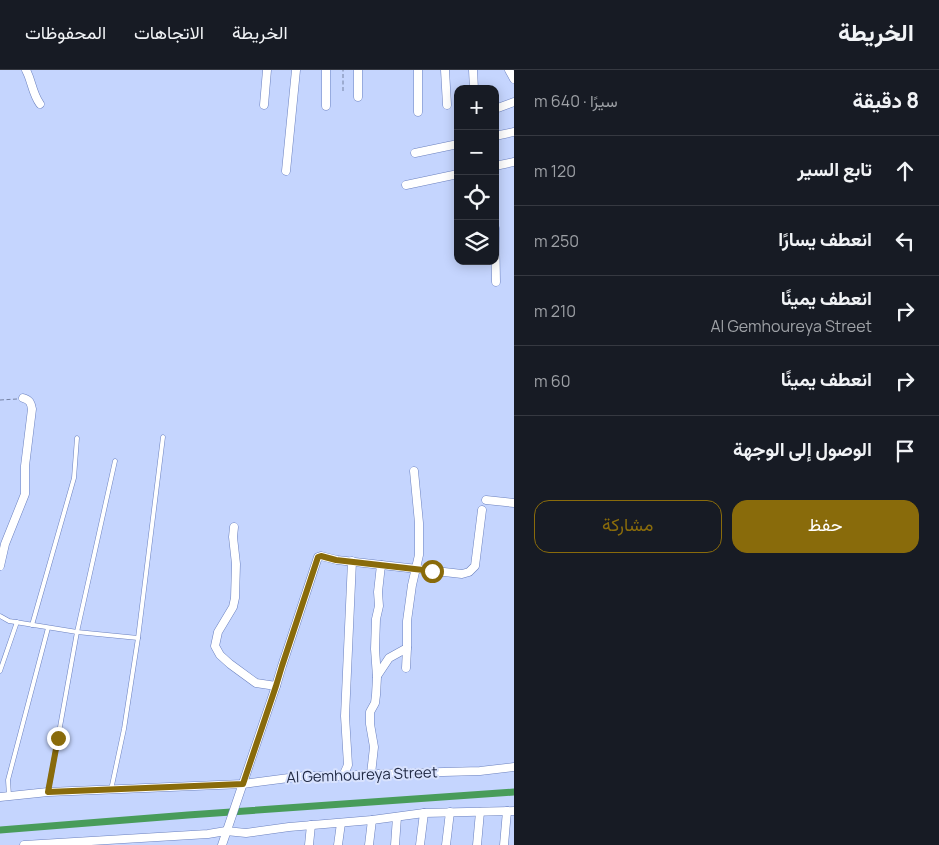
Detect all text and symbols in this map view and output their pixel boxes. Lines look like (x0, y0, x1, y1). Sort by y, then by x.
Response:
text: الخريطة (838, 15, 914, 48)
text: المحفوظات (25, 20, 106, 44)
text: الاتجاهات (134, 20, 204, 44)
text: الخريطة (232, 20, 288, 44)
map controls (454, 85, 499, 265)
button: + (454, 85, 499, 130)
text: 8 دقيقة (852, 86, 919, 114)
text: سيرًا · 640 m (534, 90, 618, 112)
button: − (454, 130, 499, 175)
text: تابع السير (797, 156, 872, 182)
icon: ahead (891, 157, 919, 185)
text: 120 m (534, 160, 576, 182)
button: locate (454, 175, 499, 220)
button: layers (454, 220, 499, 265)
text: انعطف يسارًا (778, 226, 872, 252)
icon: left (891, 227, 919, 255)
text: 250 m (534, 230, 579, 252)
text: انعطف يمينًا (781, 285, 872, 311)
icon: right (891, 297, 919, 325)
text: 210 m (534, 300, 576, 322)
text: Al Gemhoureya Street (710, 315, 872, 337)
text: انعطف يمينًا (781, 366, 872, 392)
icon: right (891, 367, 919, 395)
text: 60 m (534, 370, 570, 392)
text: الوصول إلى الوجهة (733, 436, 872, 462)
icon: arrive (891, 437, 919, 465)
button: مشاركة (534, 500, 722, 553)
button: حفظ (732, 500, 919, 553)
route start (421, 560, 444, 583)
route end (47, 727, 70, 750)
street label: Al Gemhoureya Street (286, 761, 438, 788)

